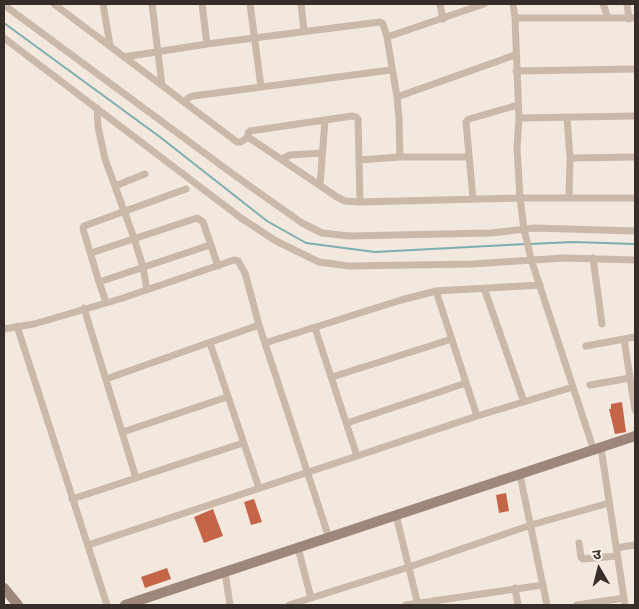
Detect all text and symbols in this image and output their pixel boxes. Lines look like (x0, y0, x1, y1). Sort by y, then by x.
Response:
north arrow (574, 544, 624, 594)
text: उ (591, 544, 602, 565)

